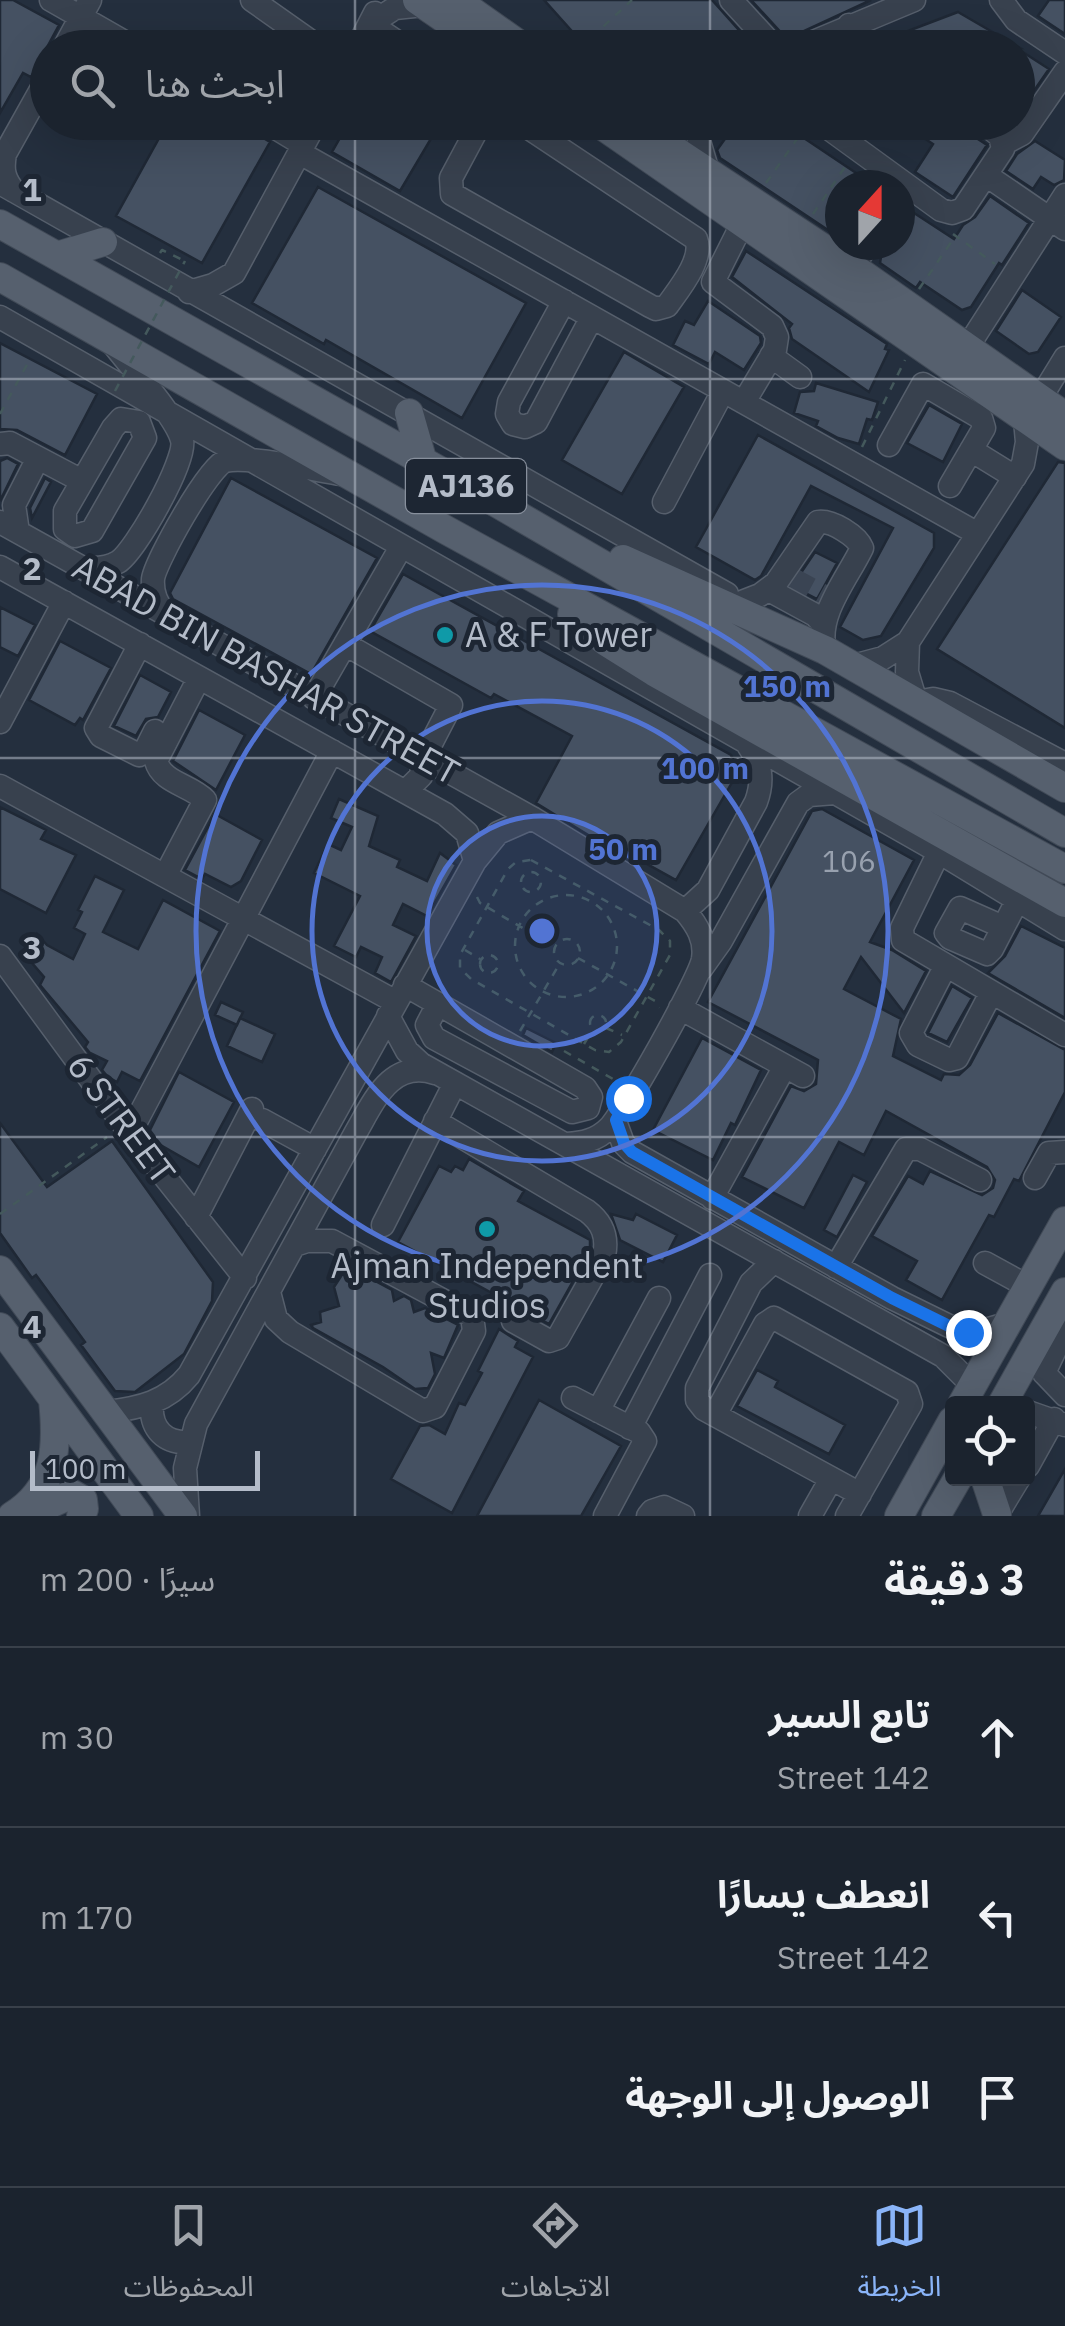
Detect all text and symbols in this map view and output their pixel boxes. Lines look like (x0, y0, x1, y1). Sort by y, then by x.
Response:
search box (30, 30, 1035, 140)
icon: search (65, 58, 120, 113)
text: ابحث هنا (145, 58, 285, 107)
text: 1 (22, 168, 42, 210)
north arrow (825, 170, 915, 260)
road number: AJ136 (406, 459, 526, 513)
street label: ABAD BIN BASHAR STREET (65, 544, 468, 795)
text: 2 (22, 547, 42, 589)
place label: A & F Tower (465, 611, 652, 657)
marker: A & F Tower (434, 624, 456, 646)
text: 150 m (743, 666, 831, 705)
text: 100 m (661, 748, 749, 787)
text: 50 m (588, 829, 658, 868)
house number: 106 (822, 841, 876, 880)
centre of rings (524, 913, 560, 949)
text: 3 (22, 926, 42, 968)
street label: 6 STREET (58, 1044, 186, 1193)
route start (606, 1076, 652, 1122)
marker: Ajman Independent Studios (476, 1218, 498, 1240)
place label: Ajman Independent Studios (330, 1242, 644, 1328)
text: 4 (22, 1305, 42, 1347)
route end (946, 1310, 992, 1356)
map controls (945, 1396, 1035, 1486)
button: locate (945, 1396, 1035, 1486)
scale bar (30, 1446, 260, 1490)
text: 100 m (45, 1450, 126, 1487)
text: 3 دقيقة (884, 1552, 1025, 1607)
text: سيرًا · 200 m (40, 1558, 215, 1600)
text: تابع السير (769, 1689, 930, 1738)
icon: ahead (970, 1710, 1025, 1765)
text: 30 m (40, 1716, 114, 1758)
text: 142 Street (777, 1756, 930, 1798)
text: انعطف يسارًا (717, 1869, 930, 1918)
icon: left (970, 1890, 1025, 1945)
text: 170 m (40, 1896, 133, 1938)
text: 142 Street (777, 1936, 930, 1978)
text: الوصول إلى الوجهة (625, 2070, 930, 2119)
icon: arrive (970, 2070, 1025, 2125)
tab: المحفوظات (124, 2198, 254, 2317)
tab: الاتجاهات (501, 2198, 610, 2317)
tab: الخريطة (857, 2198, 941, 2317)

